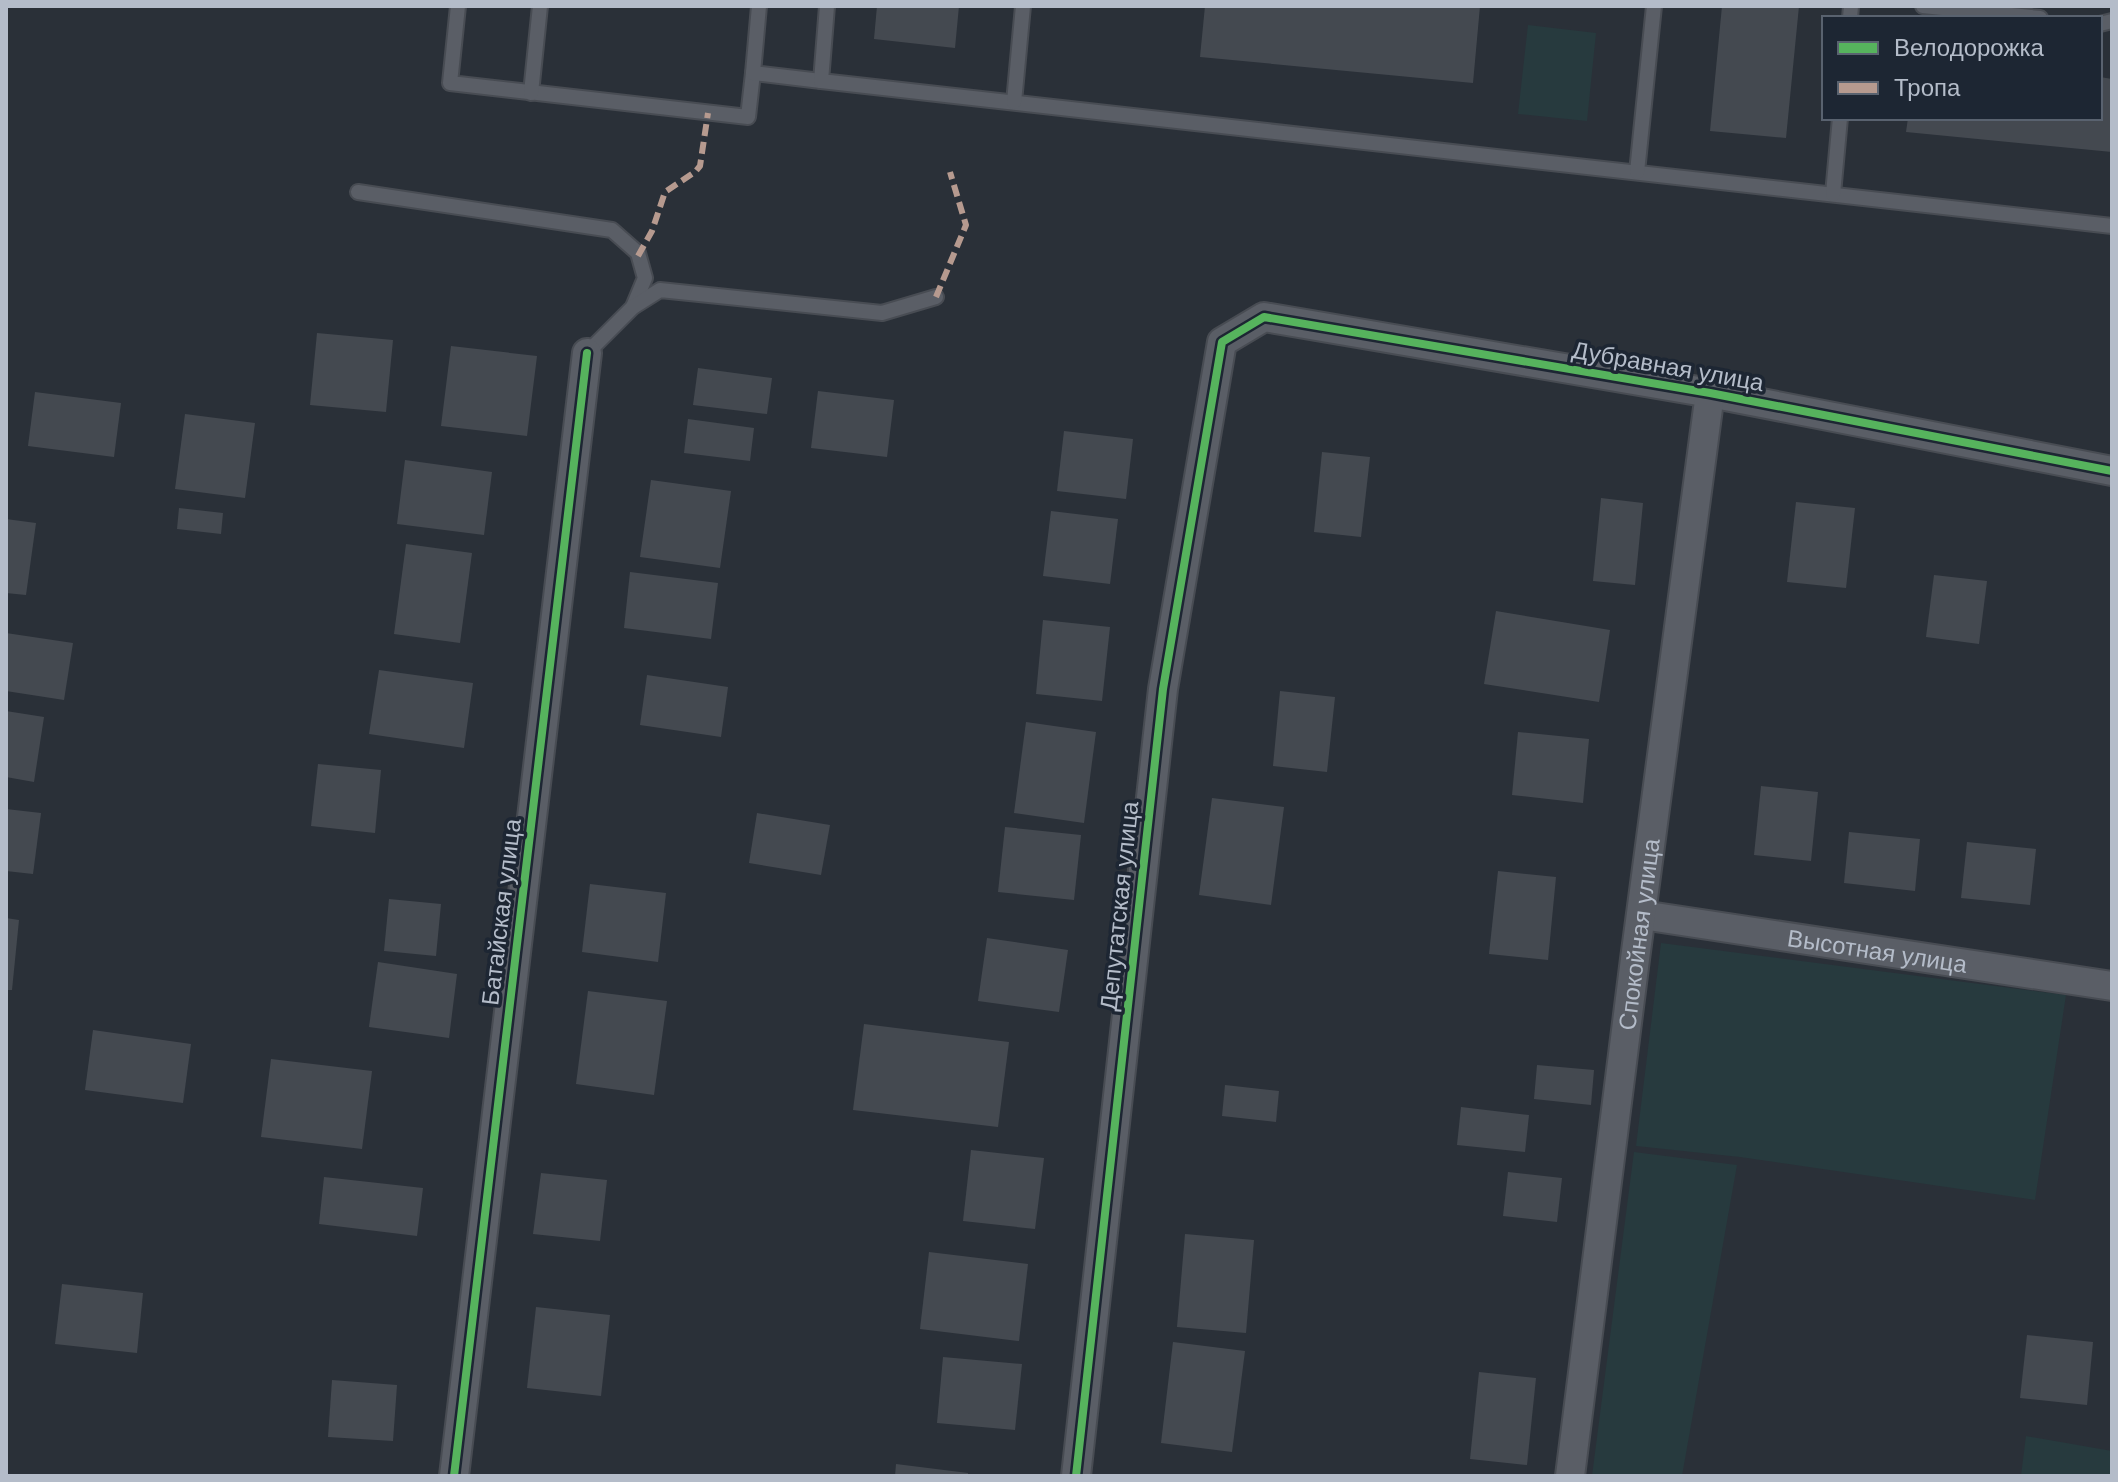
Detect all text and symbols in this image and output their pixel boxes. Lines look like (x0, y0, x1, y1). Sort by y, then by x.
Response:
legend (1822, 16, 2102, 120)
text: Велодорожка (1894, 32, 2045, 63)
text: Тропа (1894, 72, 1961, 103)
street label: Дубравная улица (1570, 334, 1767, 398)
street label: Депутатская улица (1093, 799, 1145, 1012)
street label: Батайская улица (474, 816, 528, 1007)
street label: Спокойная улица (1611, 836, 1666, 1032)
street label: Высотная улица (1785, 922, 1970, 980)

